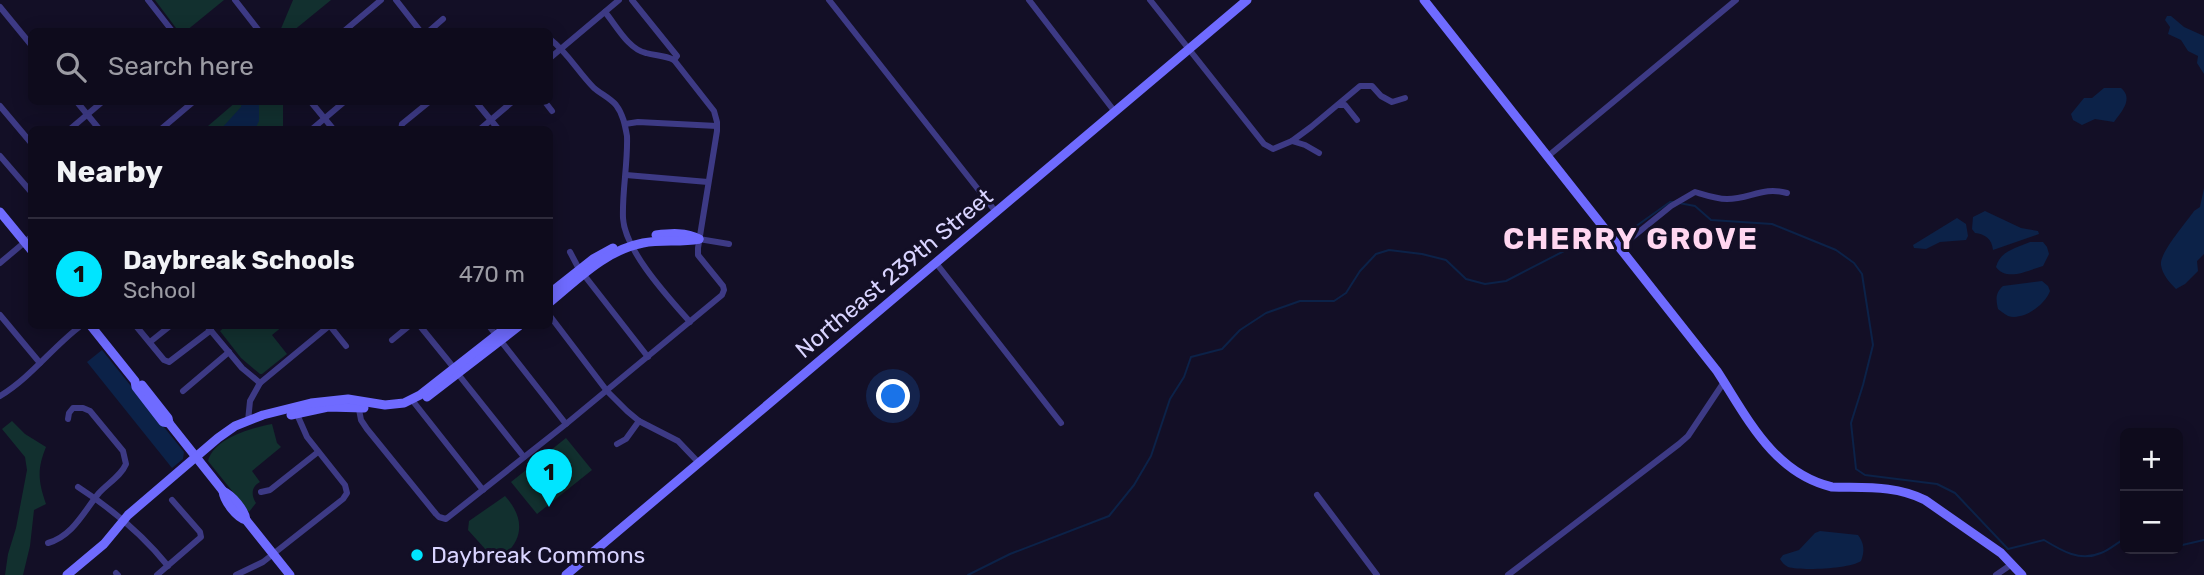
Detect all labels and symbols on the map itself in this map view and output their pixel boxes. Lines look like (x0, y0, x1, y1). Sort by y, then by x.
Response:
street label: Northeast 239th Street (790, 182, 998, 364)
district label: CHERRY GROVE (1503, 221, 1759, 257)
your location (876, 379, 910, 413)
pin: 1 (526, 449, 572, 507)
place label: Daybreak Commons (431, 541, 645, 569)
marker: Daybreak Commons (409, 547, 425, 563)

